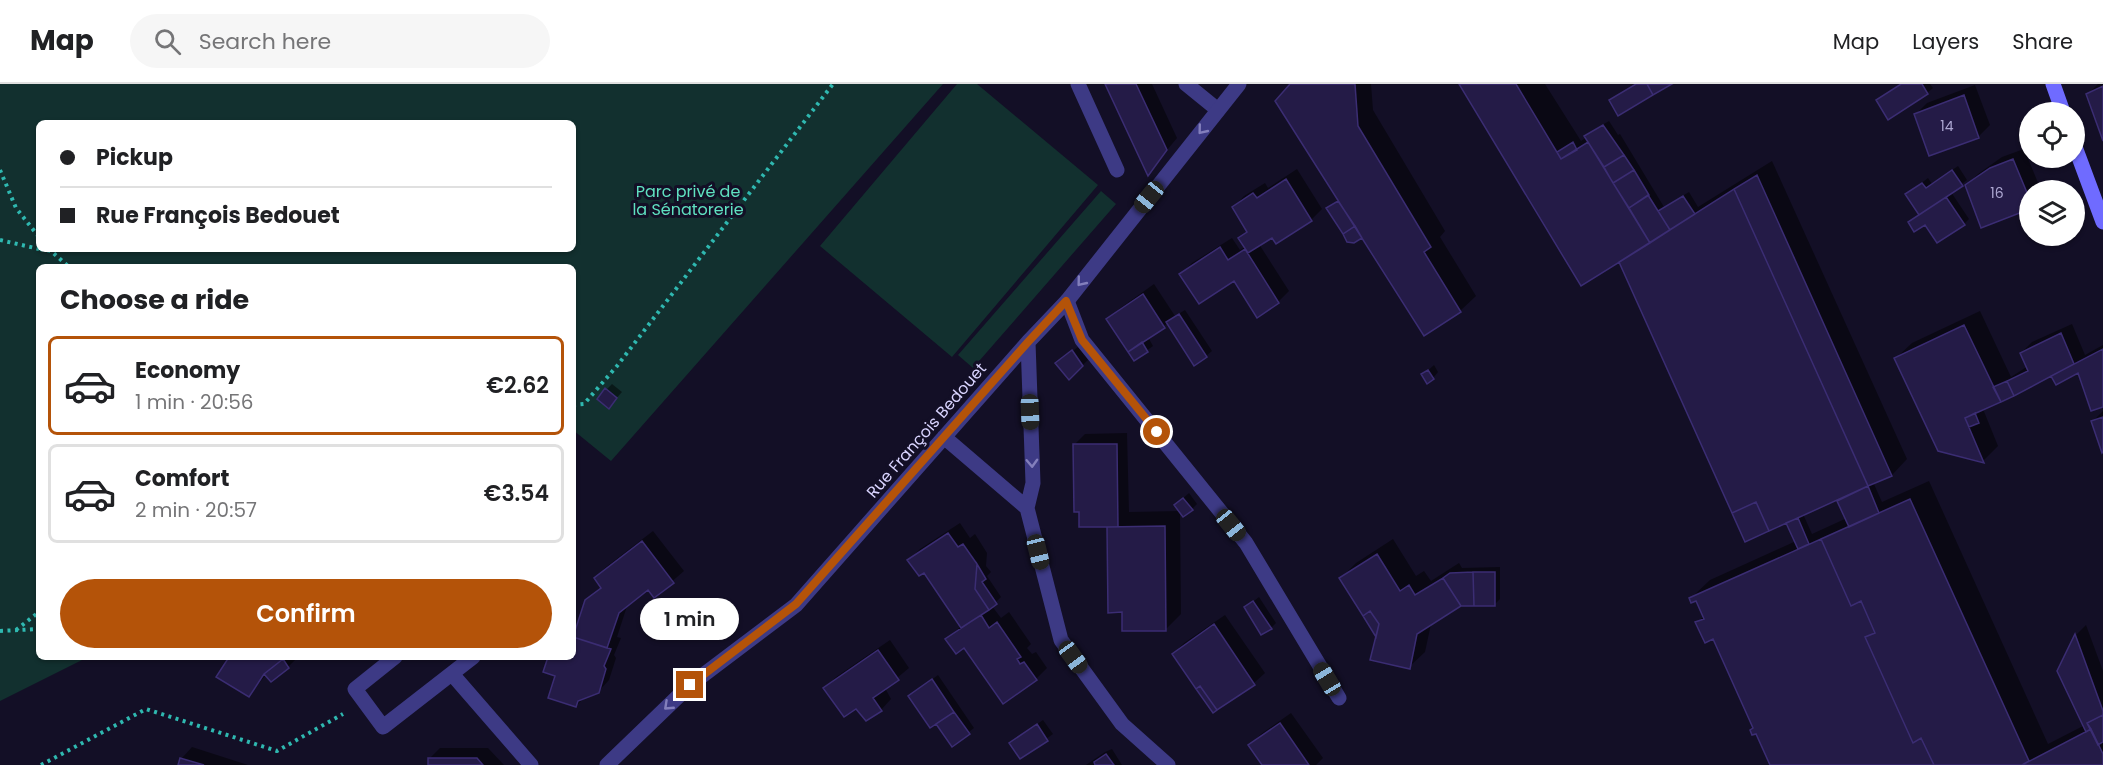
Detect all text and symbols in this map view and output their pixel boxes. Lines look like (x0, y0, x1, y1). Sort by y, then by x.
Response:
search box (130, 14, 550, 68)
text: Map (30, 21, 94, 60)
icon: search (151, 25, 184, 58)
text: Search here (199, 26, 331, 57)
text: Map (1833, 27, 1879, 56)
text: Layers (1912, 27, 1979, 56)
text: Share (2012, 27, 2073, 56)
map controls (2019, 102, 2085, 246)
button: locate (2019, 102, 2085, 168)
house number: 14 (1940, 116, 1954, 136)
one-way arrow (1199, 123, 1210, 134)
text: Pickup (96, 142, 173, 173)
car (1131, 177, 1167, 217)
park label: Parc privé de la Sénatorerie (632, 180, 744, 221)
button: layers (2019, 180, 2085, 246)
house number: 16 (1990, 183, 2004, 203)
text: Rue François Bedouet (96, 200, 340, 231)
one-way arrow (1077, 276, 1088, 287)
text: Choose a ride (60, 281, 249, 318)
text: Economy (135, 355, 240, 386)
street label: Rue François Bedouet (861, 358, 992, 503)
icon: car (63, 359, 117, 413)
text: €2.62 (486, 370, 549, 401)
text: 1 min · 20:56 (135, 388, 254, 416)
car (1020, 394, 1040, 430)
route start (1143, 418, 1170, 445)
one-way arrow (1026, 458, 1038, 467)
text: Comfort (135, 463, 229, 494)
icon: car (63, 467, 117, 521)
text: €3.54 (484, 478, 549, 509)
text: 2 min · 20:57 (135, 496, 257, 524)
car (1213, 505, 1249, 545)
car (1025, 532, 1051, 572)
button: Confirm (60, 579, 552, 648)
callout: 1 min (640, 598, 740, 640)
text: 1 min (664, 605, 715, 633)
car (1055, 637, 1091, 677)
car (1310, 659, 1344, 699)
route end (676, 671, 703, 698)
one-way arrow (664, 699, 674, 710)

